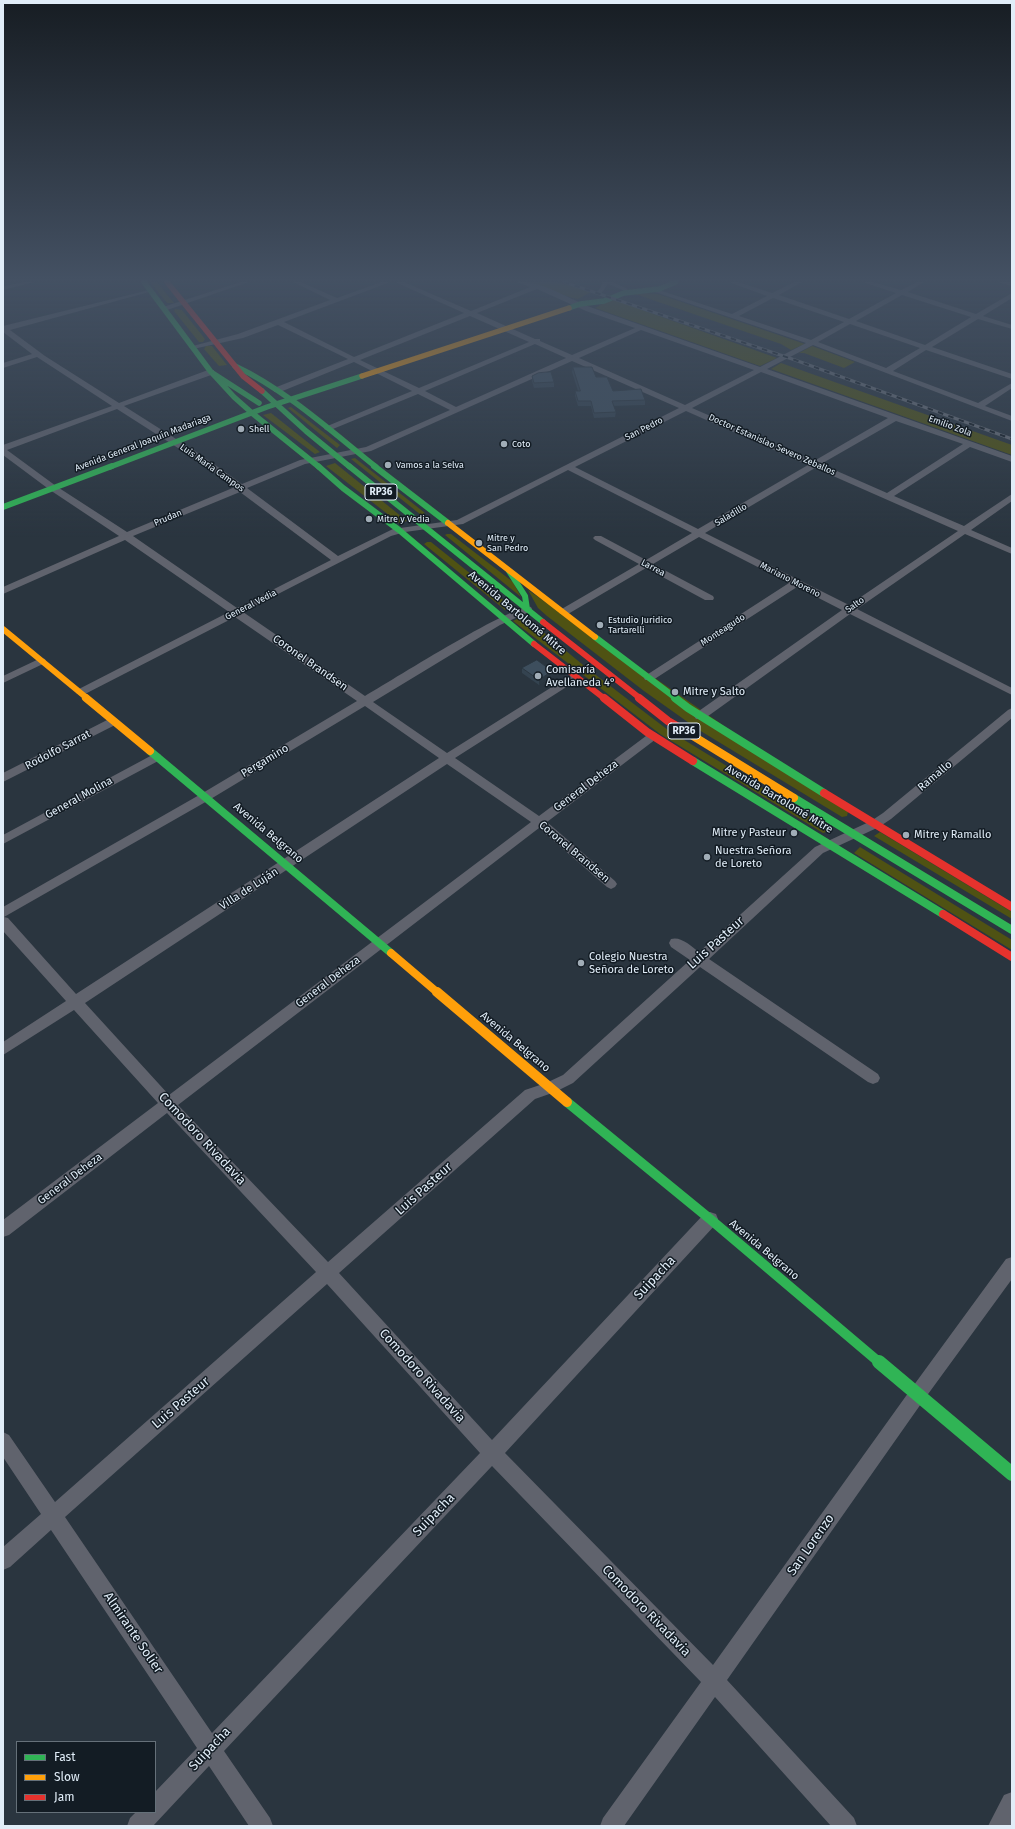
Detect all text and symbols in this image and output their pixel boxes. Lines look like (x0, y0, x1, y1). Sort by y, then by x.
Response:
street label: Avenida General Joaquín Madariaga (74, 412, 212, 474)
street label: Doctor Estanislao Severo Zeballos (707, 412, 837, 478)
street label: Emilio Zola (927, 413, 973, 439)
street label: San Pedro (623, 415, 665, 443)
marker: Shell (236, 424, 246, 434)
place label: Shell (249, 424, 269, 434)
marker: Coto (499, 439, 509, 449)
place label: Coto (512, 439, 530, 449)
street label: Luis María Campos (178, 442, 246, 494)
marker: Vamos a la Selva (383, 460, 393, 470)
place label: Vamos a la Selva (396, 460, 464, 470)
road number: RP36 (365, 484, 397, 500)
street label: Saladillo (713, 501, 749, 529)
street label: Prudan (152, 507, 184, 529)
marker: Mitre y Vedia (364, 514, 374, 524)
place label: Mitre y Vedia (377, 514, 430, 524)
place label: Mitre y San Pedro (487, 533, 528, 554)
marker: Mitre y San Pedro (474, 538, 484, 548)
street label: Larrea (639, 557, 667, 579)
street label: Mariano Moreno (758, 560, 822, 600)
street label: Avenida Bartolomé Mitre (466, 568, 568, 658)
street label: General Vedia (223, 587, 279, 623)
street label: Salto (843, 595, 867, 615)
street label: Monteagudo (699, 612, 747, 648)
place label: Estudio Juridico Tartarelli (608, 615, 672, 636)
marker: Estudio Juridico Tartarelli (595, 620, 605, 630)
street label: Coronel Brandsen (270, 632, 350, 694)
place label: Comisaría Avellaneda 4° (546, 663, 616, 689)
marker: Comisaría Avellaneda 4° (533, 671, 543, 681)
place label: Mitre y Salto (683, 685, 745, 699)
marker: Mitre y Salto (670, 687, 680, 697)
road number: RP36 (668, 723, 700, 739)
street label: Rodolfo Sarrat (23, 727, 93, 773)
street label: Pergamino (239, 742, 291, 780)
street label: General Deheza (551, 757, 621, 815)
street label: Ramallo (915, 758, 955, 794)
street label: Avenida Bartolomé Mitre (723, 762, 835, 836)
street label: General Molina (43, 774, 115, 822)
street label: Avenida Belgrano (230, 800, 306, 866)
street label: Coronel Brandsen (536, 819, 612, 885)
place label: Mitre y Pasteur (712, 826, 786, 840)
marker: Mitre y Pasteur (789, 828, 799, 838)
place label: Mitre y Ramallo (914, 828, 991, 842)
marker: Mitre y Ramallo (901, 830, 911, 840)
place label: Nuestra Señora de Loreto (715, 844, 791, 870)
marker: Nuestra Señora de Loreto (702, 852, 712, 862)
street label: Villa de Luján (217, 865, 281, 913)
street label: Luis Pasteur (684, 913, 748, 973)
place label: Colegio Nuestra Señora de Loreto (589, 950, 674, 976)
street label: General Deheza (293, 953, 363, 1011)
marker: Colegio Nuestra Señora de Loreto (576, 958, 586, 968)
street label: Avenida Belgrano (477, 1009, 553, 1075)
street label: Comodoro Rivadavia (155, 1089, 249, 1189)
street label: General Deheza (35, 1150, 105, 1208)
street label: Luis Pasteur (392, 1159, 456, 1219)
street label: Avenida Belgrano (726, 1217, 802, 1283)
street label: Suipacha (631, 1253, 679, 1303)
street label: Comodoro Rivadavia (376, 1326, 468, 1426)
street label: Luis Pasteur (149, 1374, 213, 1432)
street label: Suipacha (410, 1490, 458, 1540)
street label: San Lorenzo (784, 1511, 838, 1579)
street label: Comodoro Rivadavia (598, 1562, 694, 1660)
street label: Almirante Solier (100, 1589, 166, 1677)
street label: Suipacha (186, 1724, 234, 1774)
legend (16, 1741, 156, 1813)
text: Fast (54, 1750, 76, 1764)
text: Slow (54, 1770, 80, 1784)
text: Jam (54, 1790, 74, 1804)

